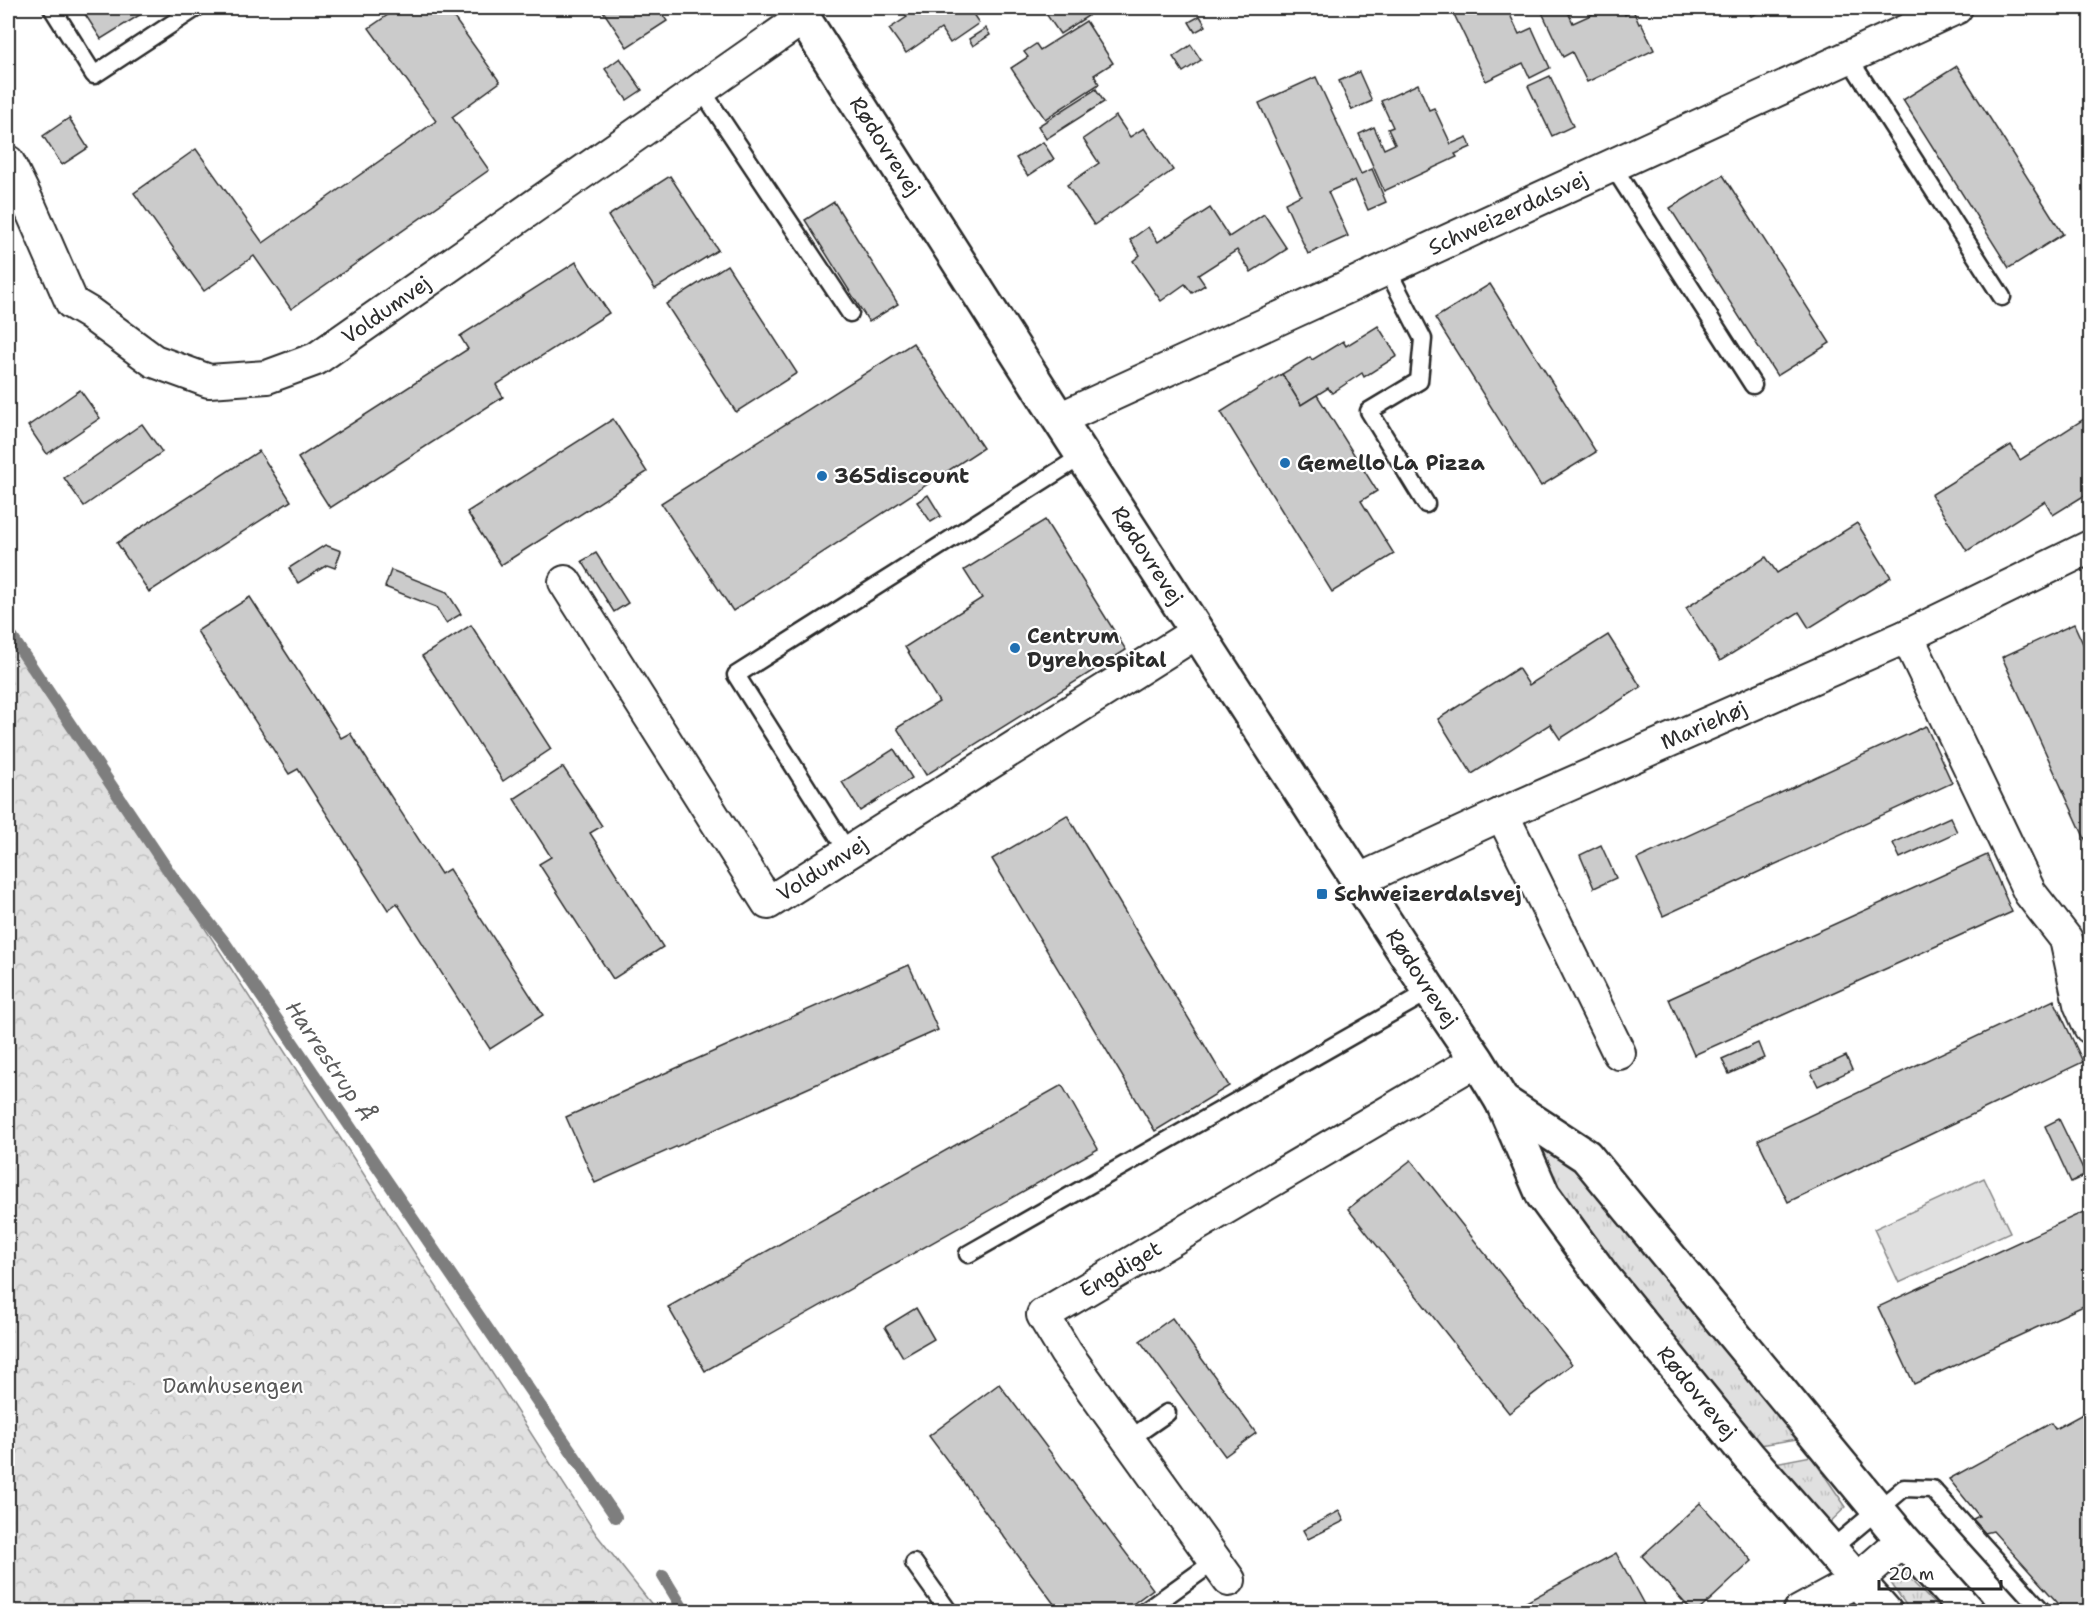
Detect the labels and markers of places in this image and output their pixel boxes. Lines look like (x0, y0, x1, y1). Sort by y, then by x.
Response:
place label: Gemello La Pizza (1297, 449, 1485, 477)
marker: Gemello La Pizza (1278, 456, 1292, 470)
place label: 365discount (834, 462, 969, 490)
marker: 365discount (815, 469, 829, 483)
place label: Centrum Dyrehospital (1027, 622, 1167, 674)
marker: Centrum Dyrehospital (1008, 641, 1022, 655)
place label: Schweizerdalsvej (1334, 880, 1522, 908)
marker: Schweizerdalsvej (1315, 887, 1329, 901)

